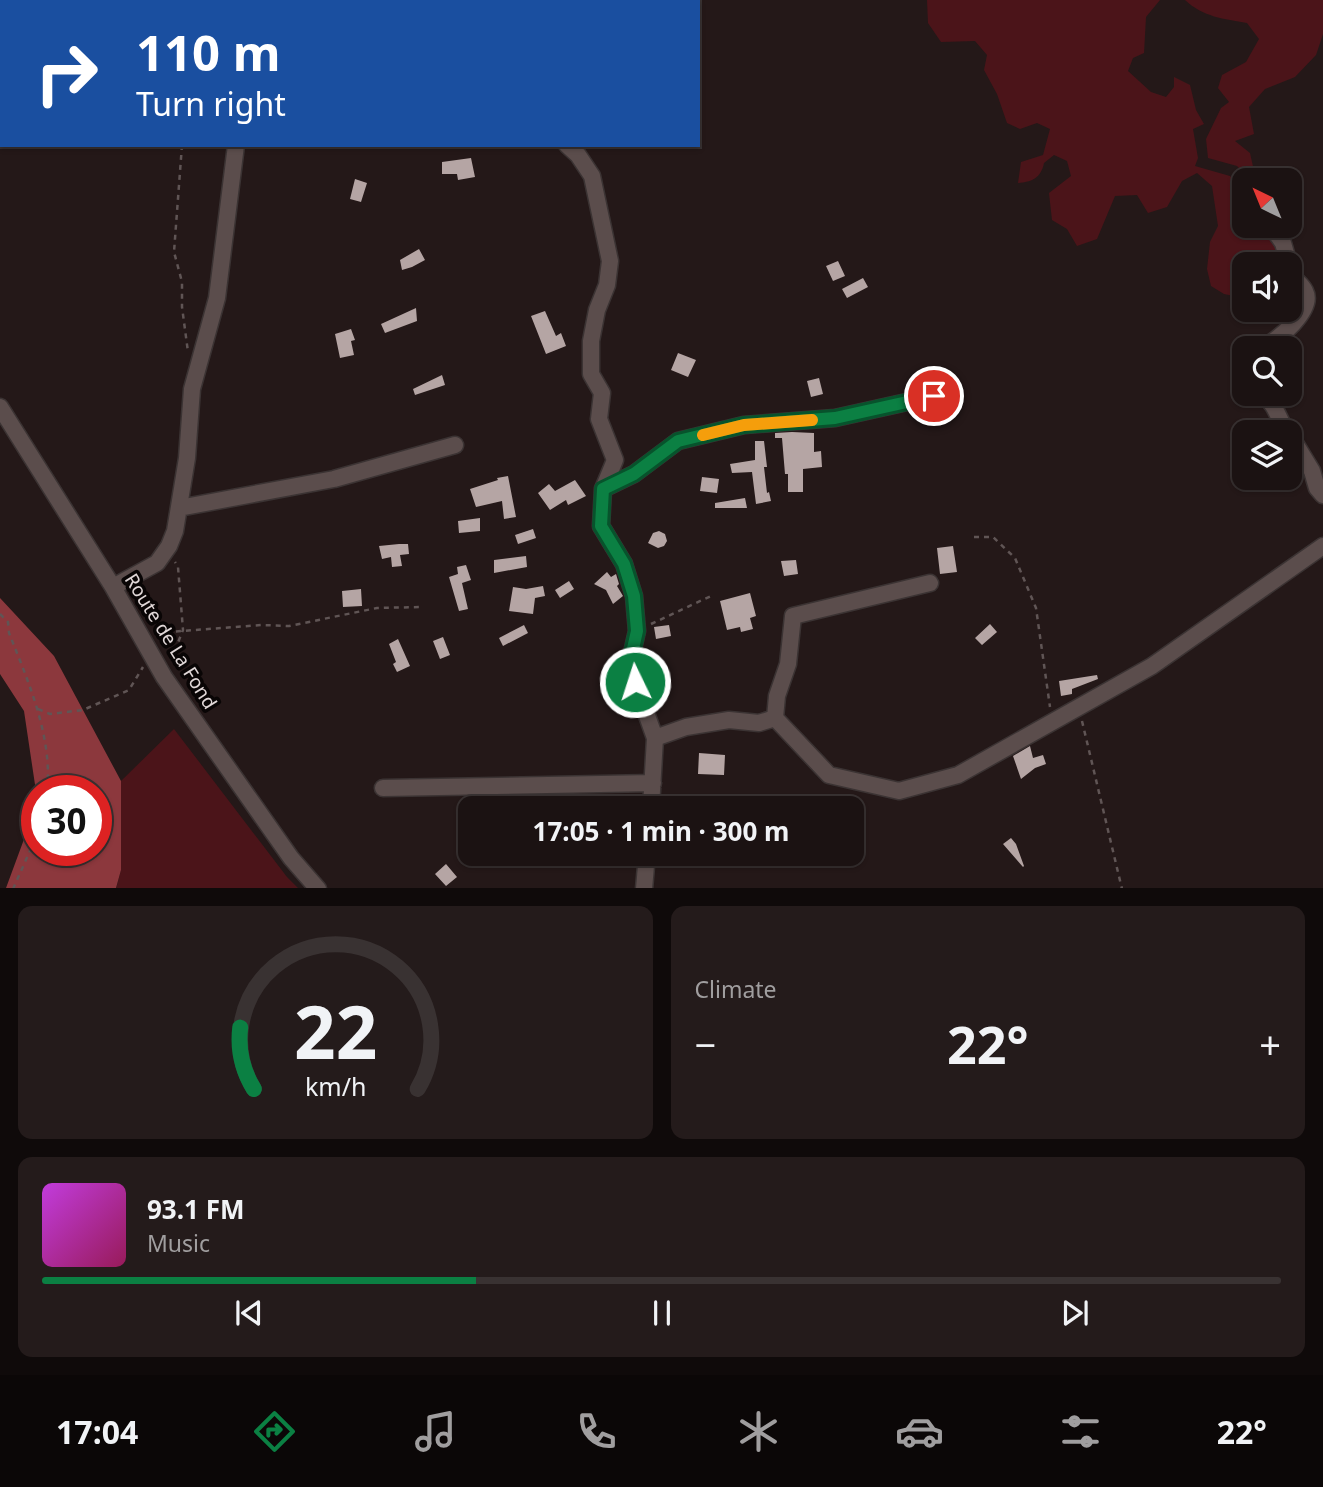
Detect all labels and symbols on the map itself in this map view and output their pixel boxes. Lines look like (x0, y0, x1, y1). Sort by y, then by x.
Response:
north arrow (1232, 168, 1302, 238)
pin (904, 366, 964, 426)
street label: Route de La Fond (119, 568, 223, 714)
position arrow (598, 645, 672, 719)
speed limit sign: 30 (21, 775, 112, 866)

